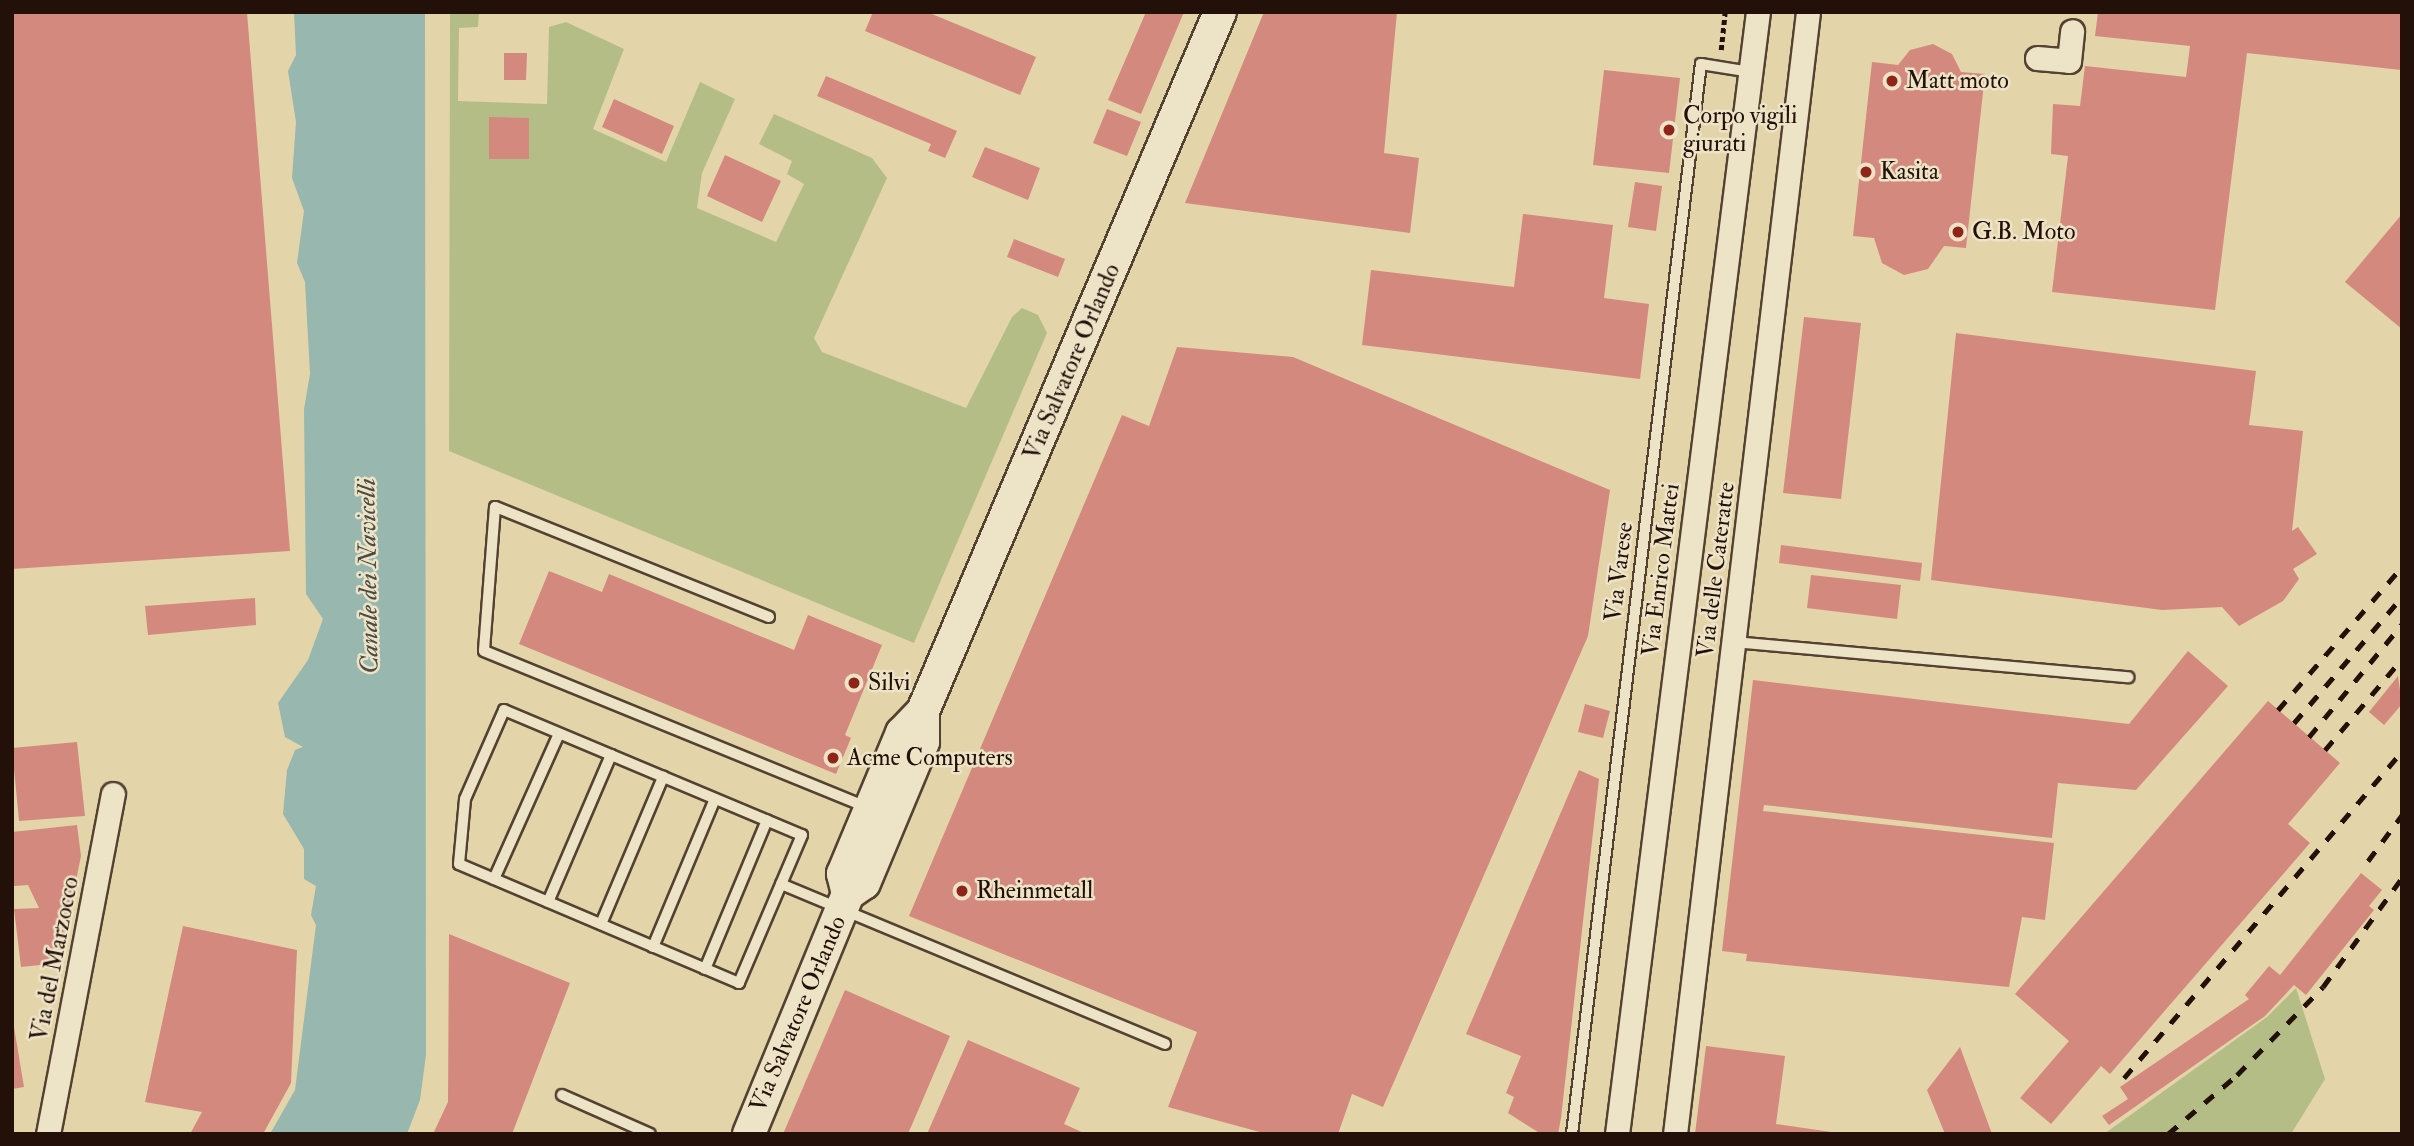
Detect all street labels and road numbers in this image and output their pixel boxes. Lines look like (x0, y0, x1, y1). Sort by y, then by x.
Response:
street label: Via Salvatore Orlando (1018, 259, 1126, 465)
street label: Via delle Cateratte (1691, 480, 1741, 660)
street label: Via Enrico Mattei (1636, 482, 1686, 658)
street label: Via Varese (1599, 521, 1639, 623)
street label: Via del Marzocco (25, 874, 85, 1044)
street label: Via Salvatore Orlando (744, 911, 852, 1117)

